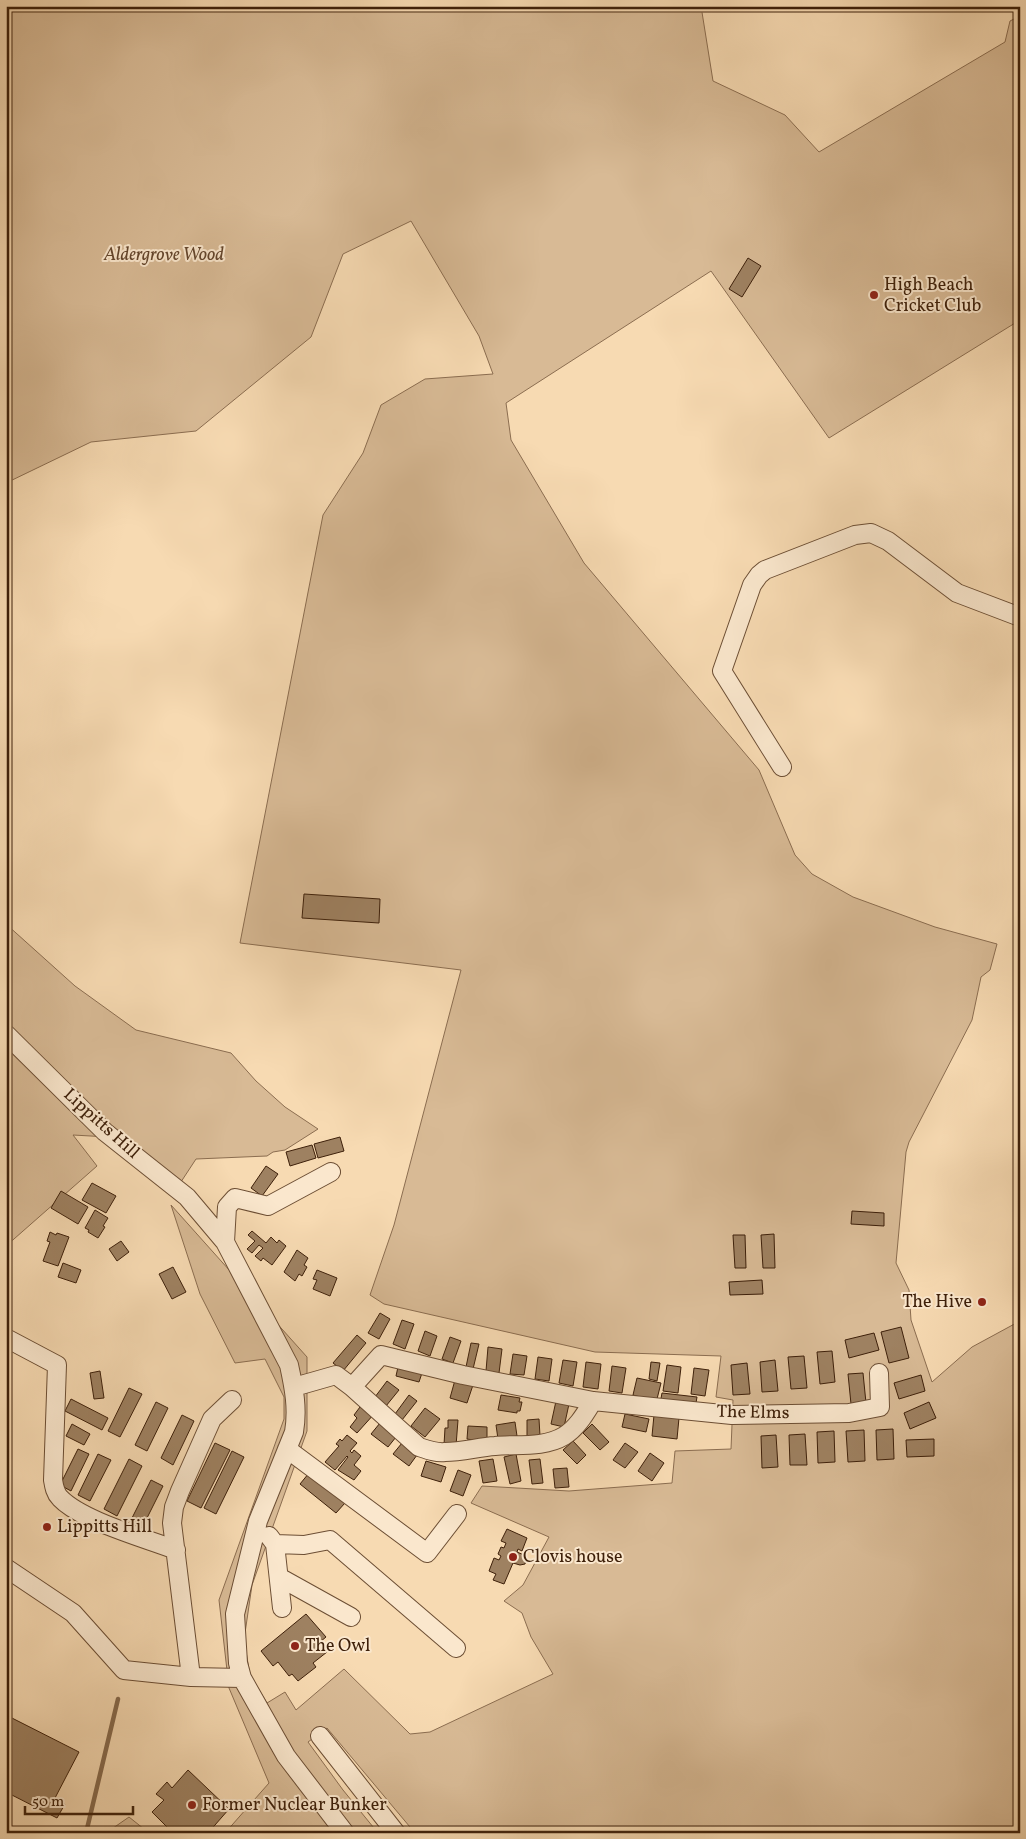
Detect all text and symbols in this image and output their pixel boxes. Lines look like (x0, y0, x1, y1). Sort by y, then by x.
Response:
park label: Aldergrove Wood (103, 243, 224, 268)
place label: High Beach Cricket Club (884, 273, 982, 319)
marker: High Beach Cricket Club (868, 289, 880, 301)
street label: Lippitts Hill (57, 1083, 145, 1165)
place label: The Hive (902, 1290, 972, 1315)
marker: The Hive (976, 1296, 988, 1308)
street label: The Elms (716, 1400, 790, 1426)
place label: Lippitts Hill (57, 1515, 152, 1540)
marker: Lippitts Hill (41, 1521, 53, 1533)
place label: Clovis house (523, 1545, 622, 1570)
marker: Clovis house (507, 1551, 519, 1563)
place label: The Owl (305, 1634, 371, 1659)
marker: The Owl (289, 1640, 301, 1652)
scale bar (25, 1784, 132, 1816)
text: 50 m (32, 1792, 64, 1813)
place label: Former Nuclear Bunker (202, 1793, 387, 1818)
marker: Former Nuclear Bunker (186, 1799, 198, 1811)

